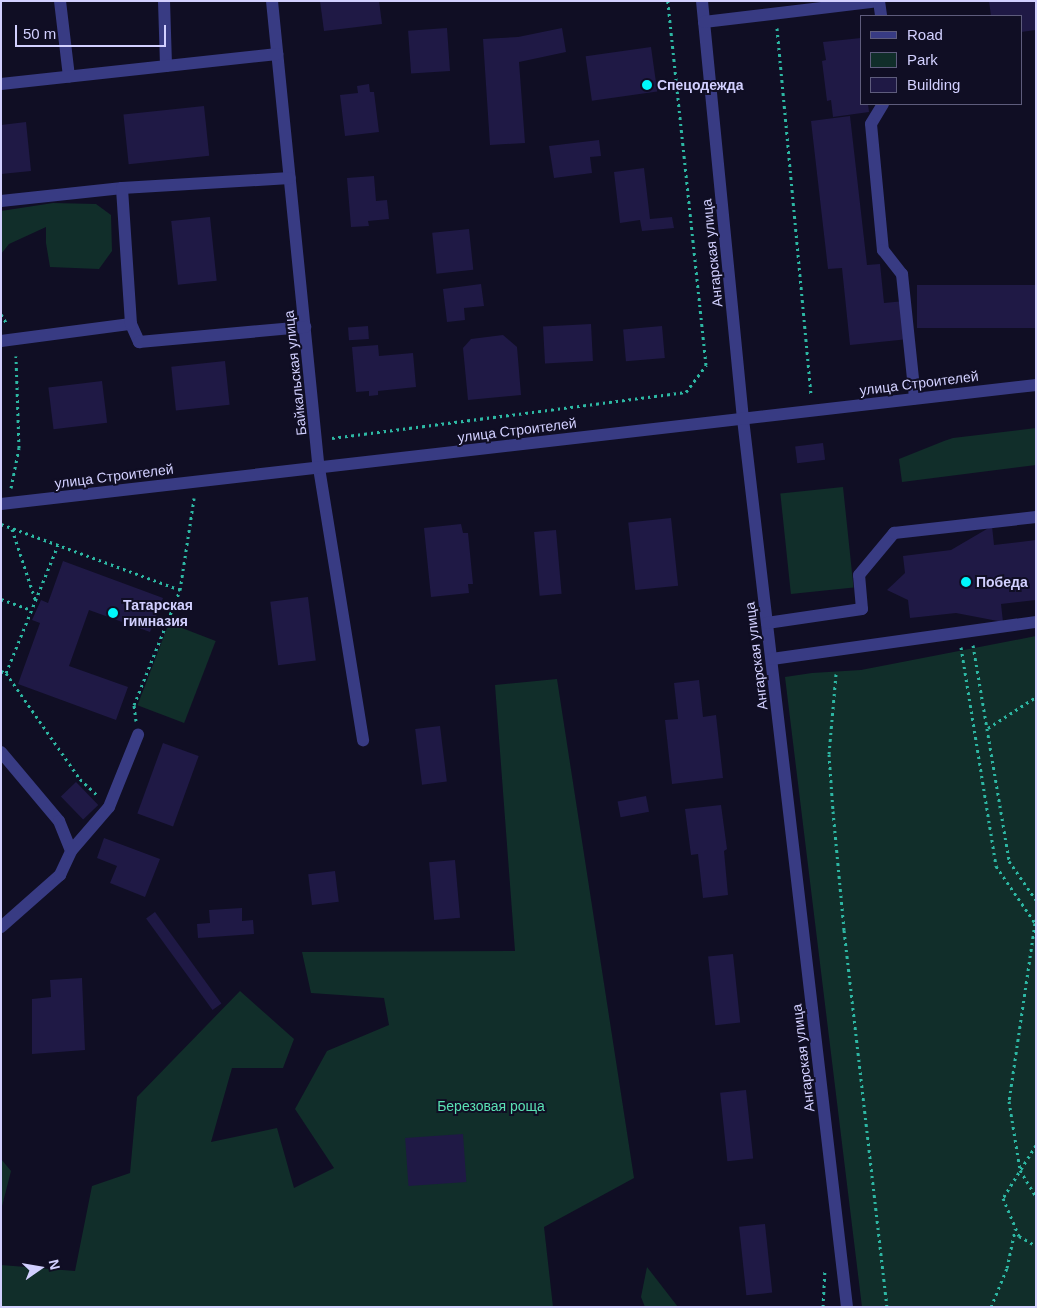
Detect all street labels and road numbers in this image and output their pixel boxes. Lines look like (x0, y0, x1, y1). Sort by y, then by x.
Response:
street label: Ангарская улица (698, 198, 726, 308)
street label: Байкальская улица (280, 310, 310, 436)
street label: улица Строителей (859, 367, 979, 399)
street label: улица Строителей (457, 414, 577, 446)
street label: улица Строителей (54, 460, 174, 492)
street label: Ангарская улица (741, 601, 771, 711)
street label: Ангарская улица (788, 1003, 818, 1113)

